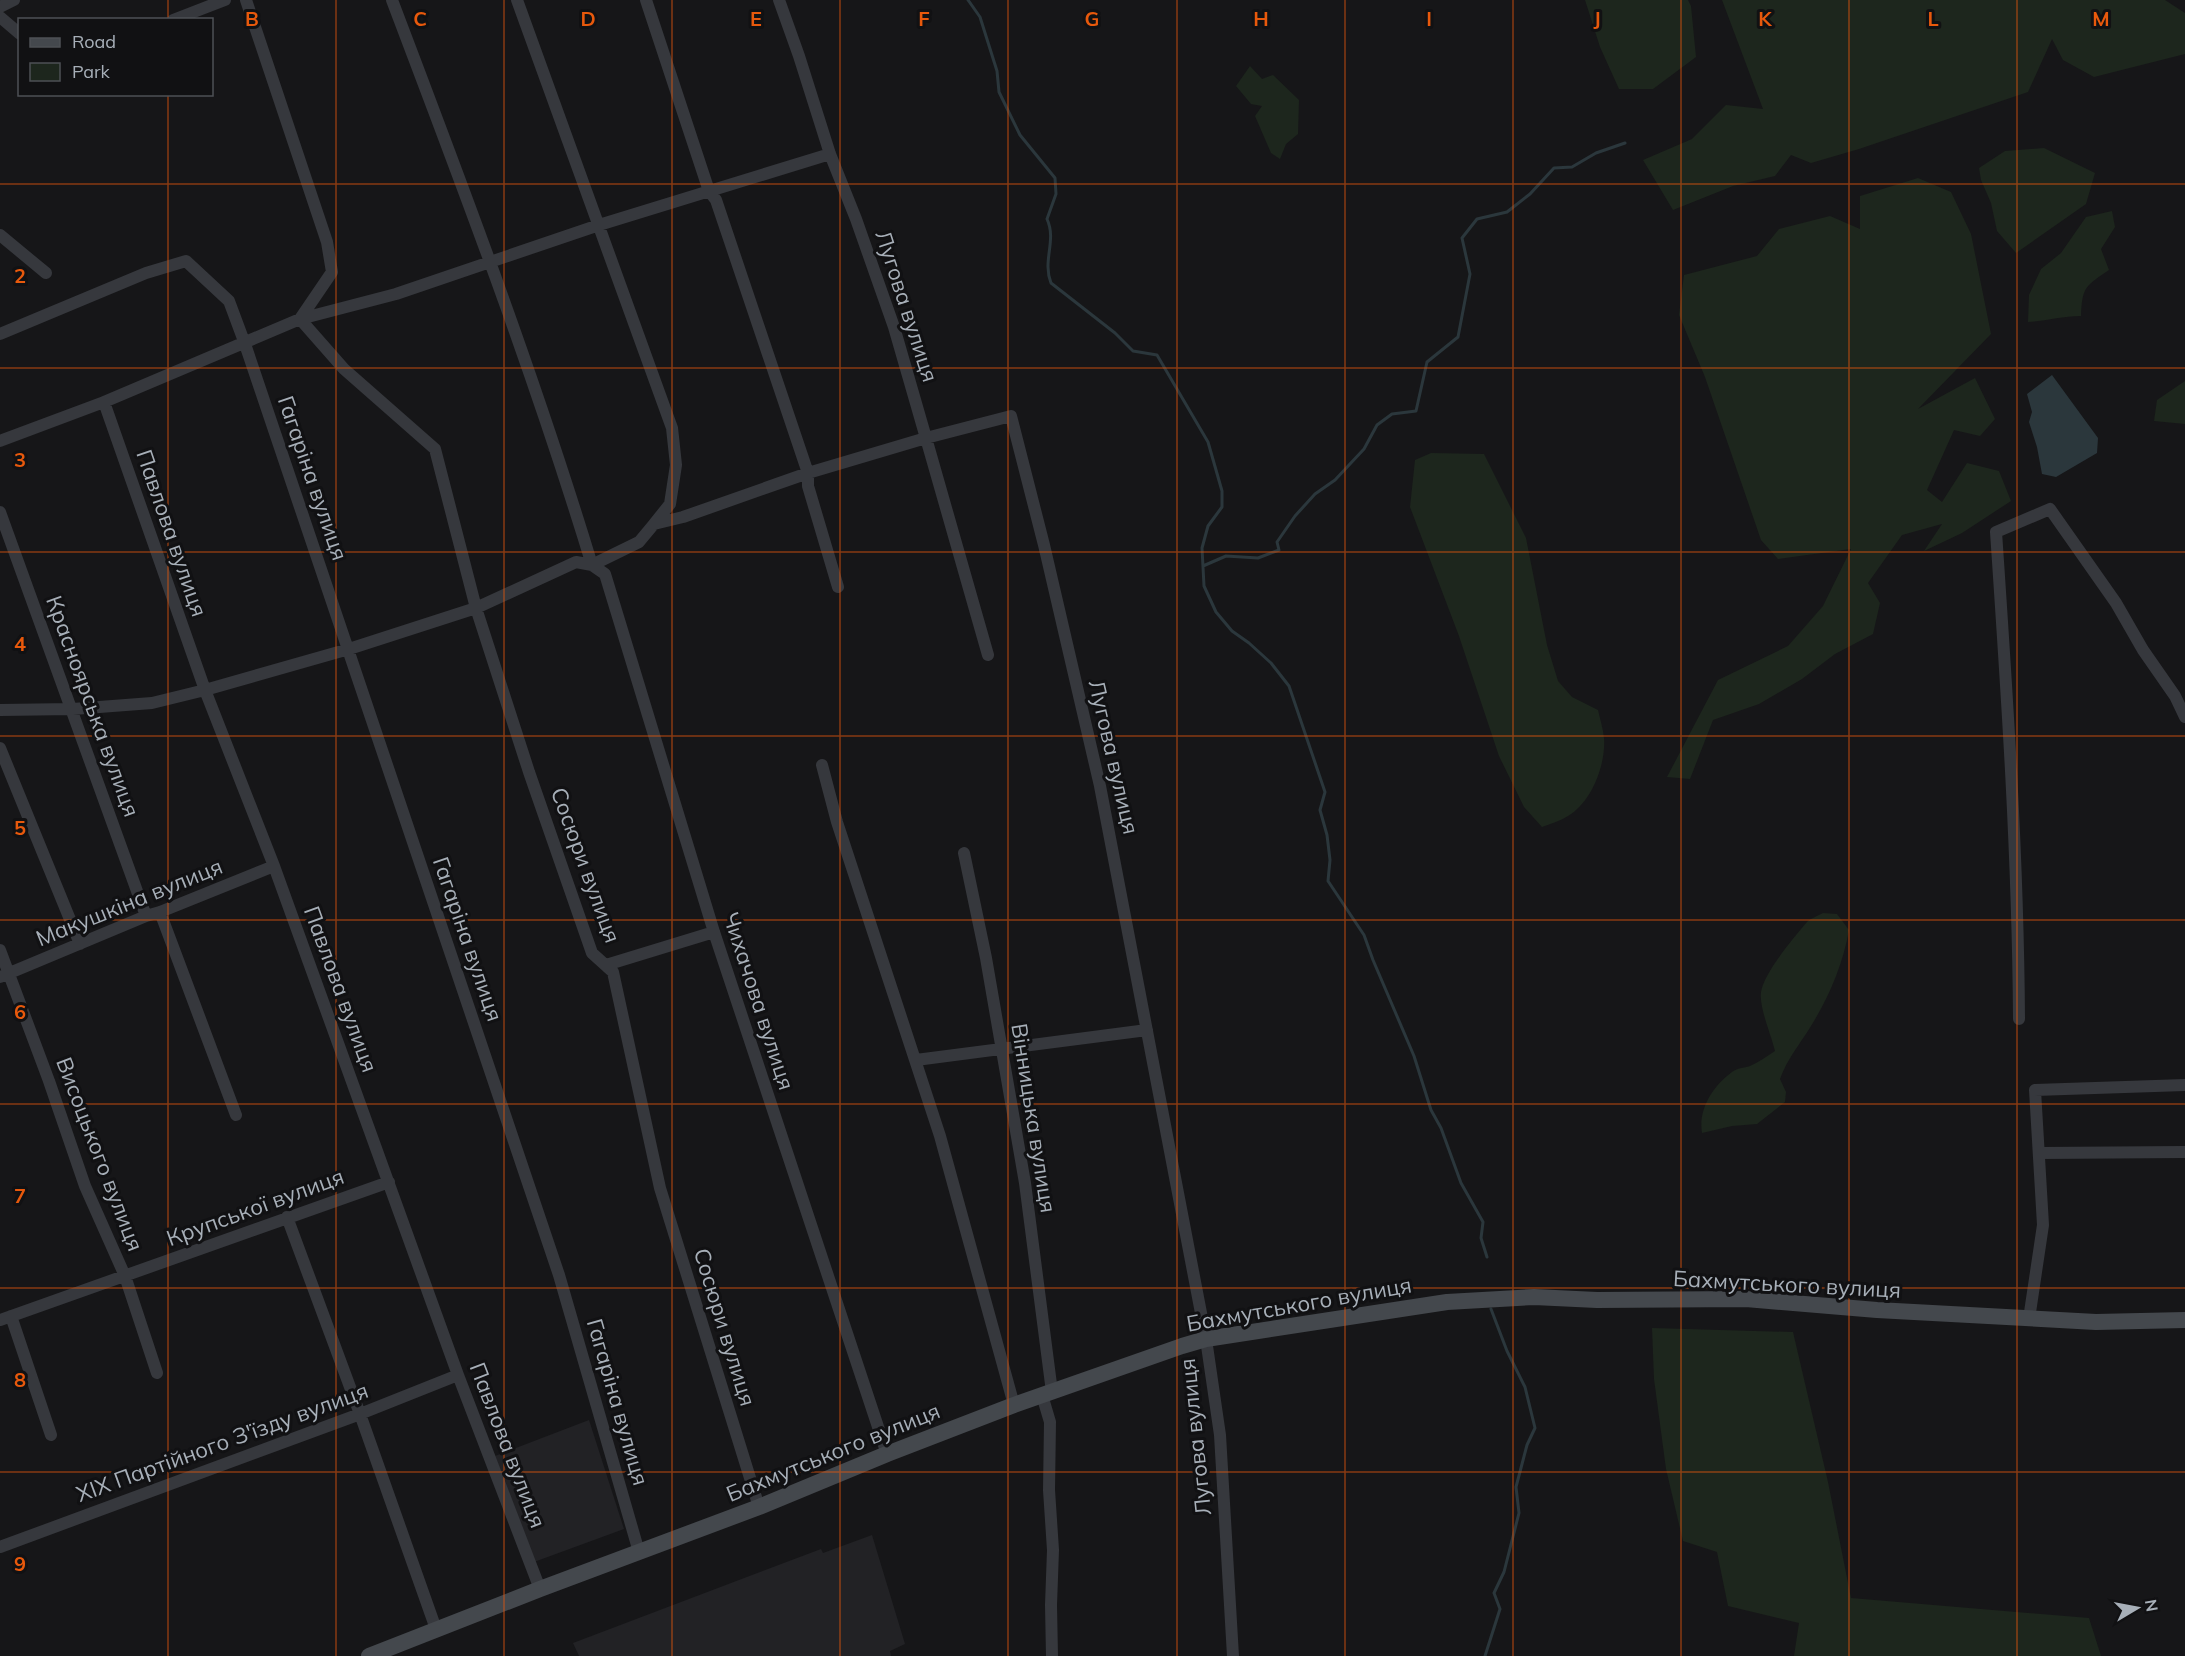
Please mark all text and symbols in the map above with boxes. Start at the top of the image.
text: B [245,6,259,31]
text: C [413,6,427,31]
text: D [580,6,596,31]
text: E [750,6,762,31]
text: F [918,6,930,31]
text: G [1085,6,1099,31]
text: H [1253,6,1269,31]
text: I [1426,6,1432,31]
text: J [1593,6,1601,31]
text: K [1758,6,1772,31]
text: L [1927,6,1939,31]
text: M [2092,6,2110,31]
legend [18,18,213,96]
text: Road [72,30,116,53]
text: Park [72,60,111,83]
street label: Лугова вулиця [869,227,945,385]
text: 2 [14,263,26,288]
street label: Гагаріна вулиця [272,392,354,564]
street label: Павлова вулиця [130,446,214,620]
text: 3 [14,447,26,472]
street label: Красноярська вулиця [40,592,146,820]
text: 4 [14,631,26,656]
street label: Лугова вулиця [1083,677,1145,837]
street label: Сосюри вулиця [545,783,627,947]
text: 5 [14,815,26,840]
street label: Макушкіна вулиця [32,852,226,952]
street label: Гагаріна вулиця [427,853,509,1025]
street label: Павлова вулиця [298,902,384,1076]
street label: Чихачова вулиця [717,909,801,1093]
text: 6 [14,999,26,1024]
street label: Вінницька вулиця [1005,1021,1063,1215]
street label: Висоцького вулиця [50,1053,150,1255]
street label: Крупської вулиця [162,1162,348,1252]
text: 7 [14,1183,26,1208]
street label: Сосюри вулиця [688,1245,762,1409]
street label: Бахмутського вулиця [1672,1264,1902,1304]
street label: Бахмутського вулиця [1184,1270,1414,1338]
street label: Гагаріна вулиця [581,1315,655,1489]
street label: Лугова вулиця [1173,1357,1217,1517]
street label: Павлова вулиця [464,1358,552,1532]
text: 8 [14,1367,26,1392]
street label: XIX Партійного З'їзду вулиця [72,1376,372,1508]
street label: Бахмутського вулиця [722,1396,944,1508]
text: 9 [14,1551,26,1576]
north arrow [2107,1578,2167,1638]
text: N [2141,1598,2163,1613]

